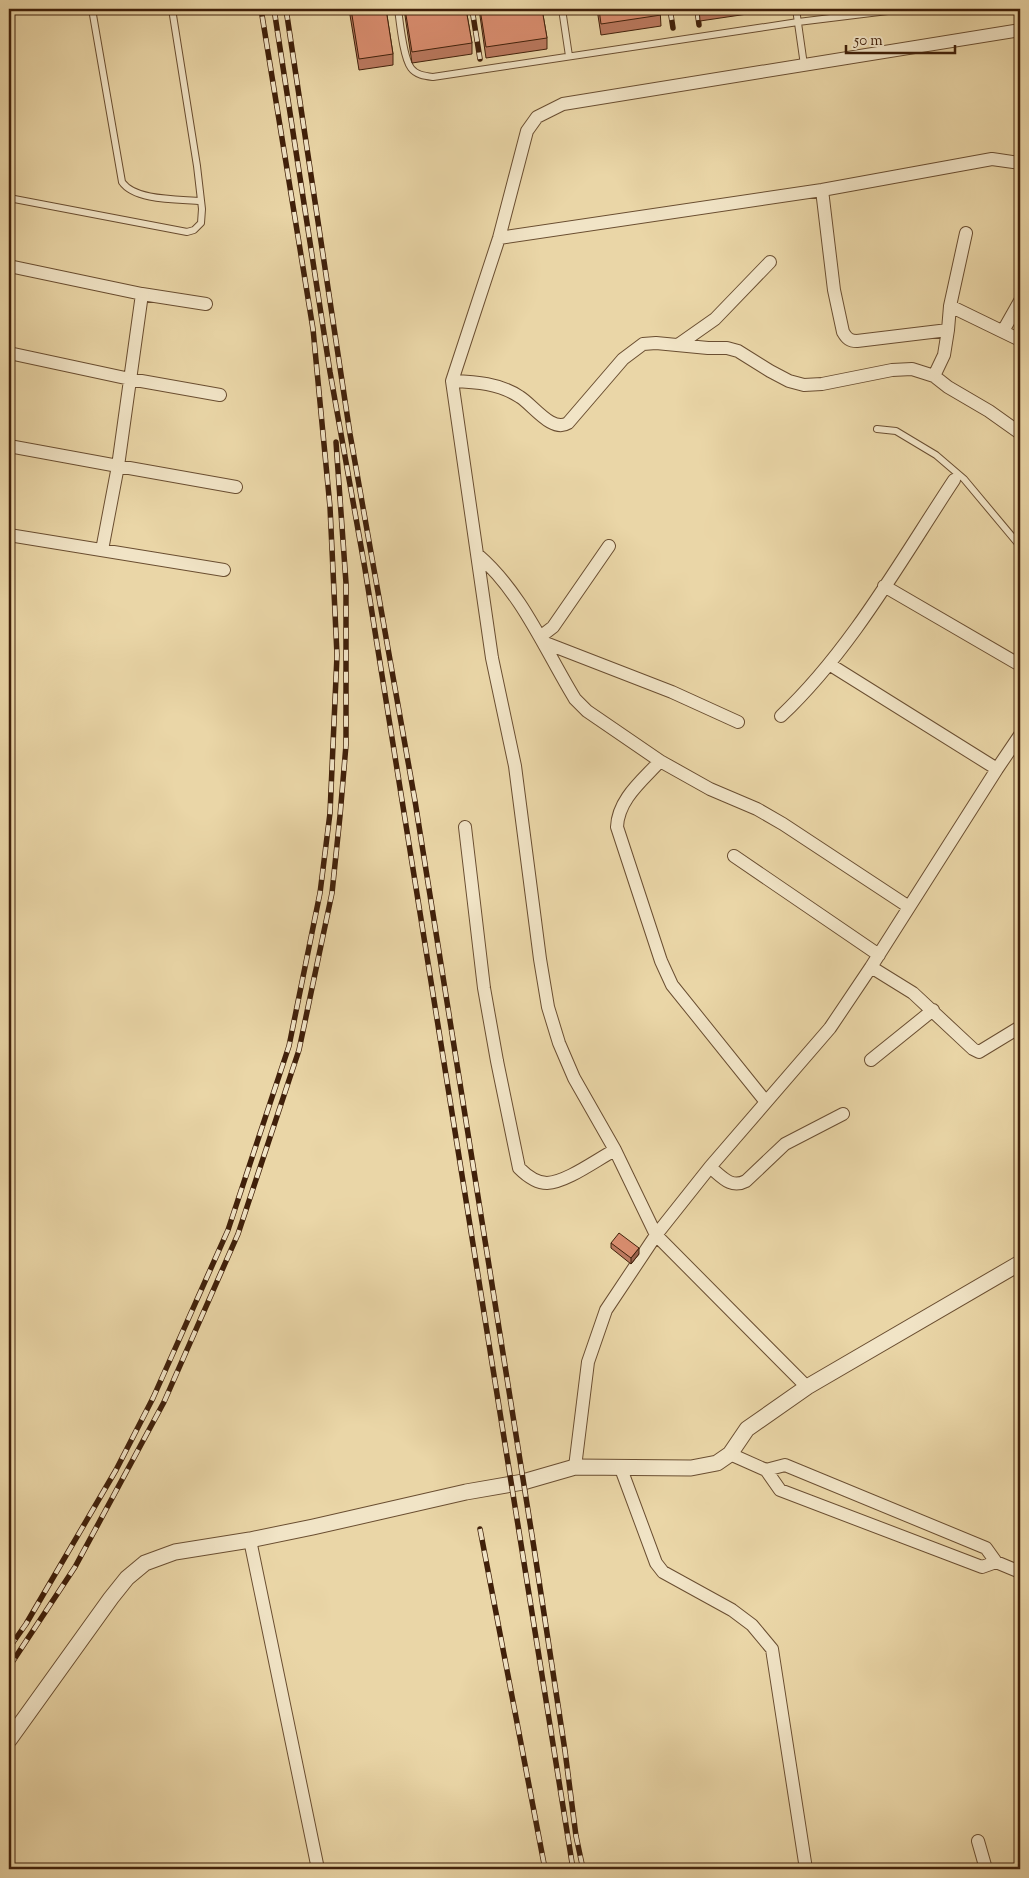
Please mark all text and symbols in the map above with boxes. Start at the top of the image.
scale bar [846,22,955,54]
text: 50 m [853,31,883,52]

